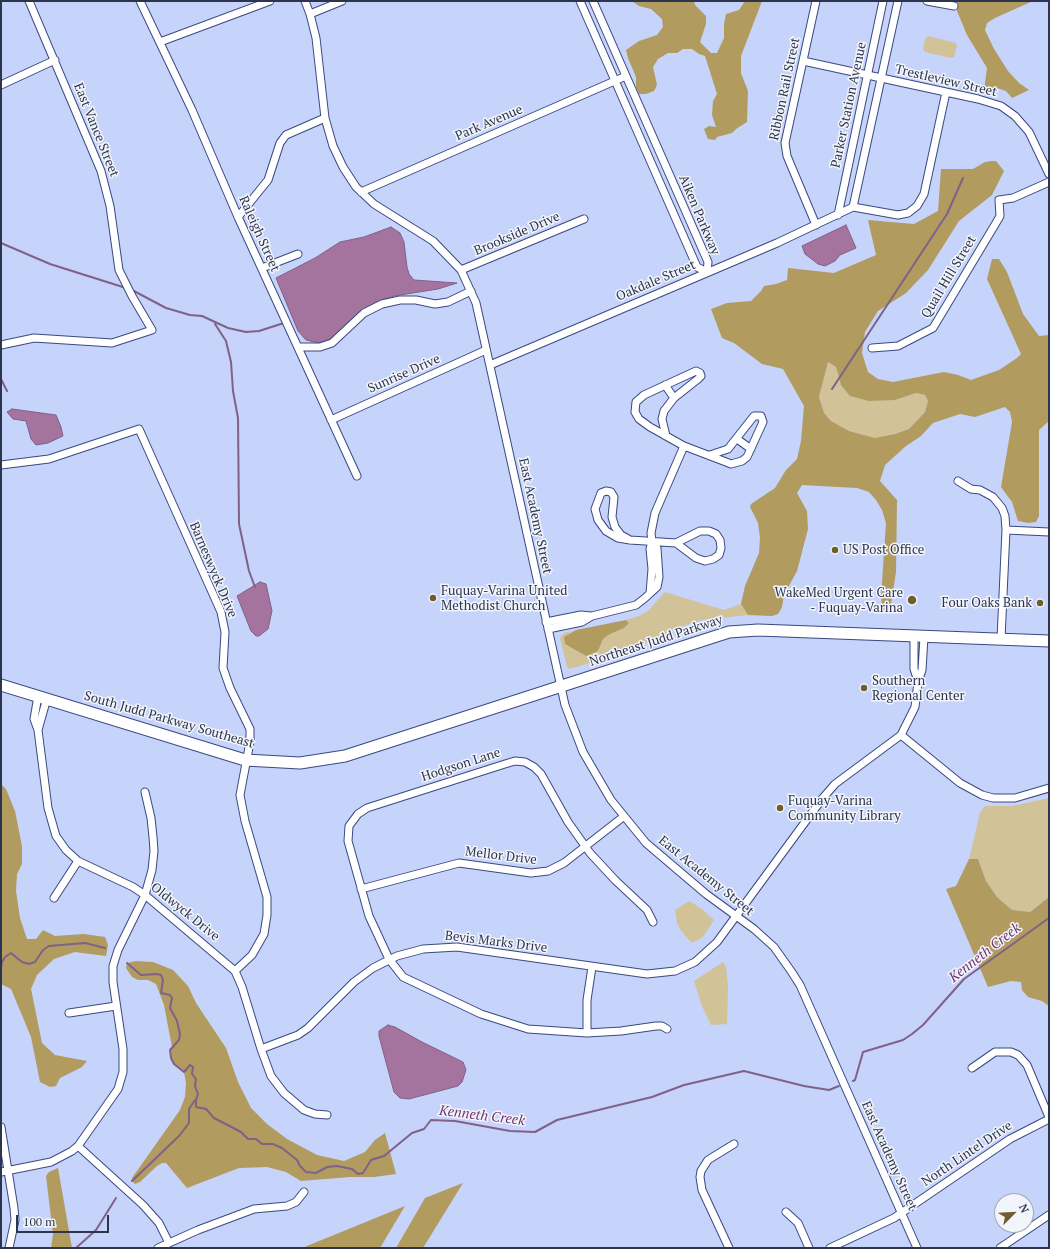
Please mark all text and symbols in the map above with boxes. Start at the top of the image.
street label: Ribbon Rail Street [766,36,804,142]
street label: Parker Station Avenue [828,41,870,169]
street label: Trestleview Street [893,62,999,100]
street label: East Vance Street [70,81,122,179]
street label: Park Avenue [453,102,525,144]
street label: Aiken Parkway [675,173,723,257]
street label: Raleigh Street [235,194,283,274]
street label: Brookside Drive [472,209,562,259]
street label: Quail Hill Street [918,233,980,321]
street label: Oakdale Street [614,257,698,305]
street label: Sunrise Drive [365,351,443,397]
street label: East Academy Street [515,457,555,575]
street label: Barneswyck Drive [186,520,240,620]
place label: US Post Office [843,542,924,558]
marker: US Post Office [830,545,840,555]
place label: Fuquay-Varina United Methodist Church [441,583,568,614]
place label: WakeMed Urgent Care - Fuquay-Varina [775,585,903,616]
marker: Fuquay-Varina United Methodist Church [428,593,438,603]
marker: WakeMed Urgent Care - Fuquay-Varina [906,594,918,606]
place label: Four Oaks Bank [941,595,1032,611]
marker: Four Oaks Bank [1035,598,1045,608]
street label: Northeast Judd Parkway [588,612,724,670]
place label: Southern Regional Center [872,673,965,704]
marker: Southern Regional Center [859,683,869,693]
street label: South Judd Parkway Southeast [82,688,256,752]
street label: Hodgson Lane [419,745,503,785]
place label: Fuquay-Varina Community Library [788,793,901,824]
marker: Fuquay-Varina Community Library [775,803,785,813]
street label: East Academy Street [655,833,757,919]
street label: Mellor Drive [464,844,538,868]
street label: Oldwyck Drive [148,880,222,944]
water label: Kenneth Creek [946,920,1024,986]
street label: Bevis Marks Drive [444,928,548,956]
street label: East Academy Street [858,1099,920,1213]
water label: Kenneth Creek [438,1102,526,1130]
street label: North Lintel Drive [919,1118,1015,1190]
north arrow [994,1193,1034,1233]
text: N [1016,1202,1032,1215]
scale bar [18,1207,111,1233]
text: 100 m [23,1214,55,1229]

